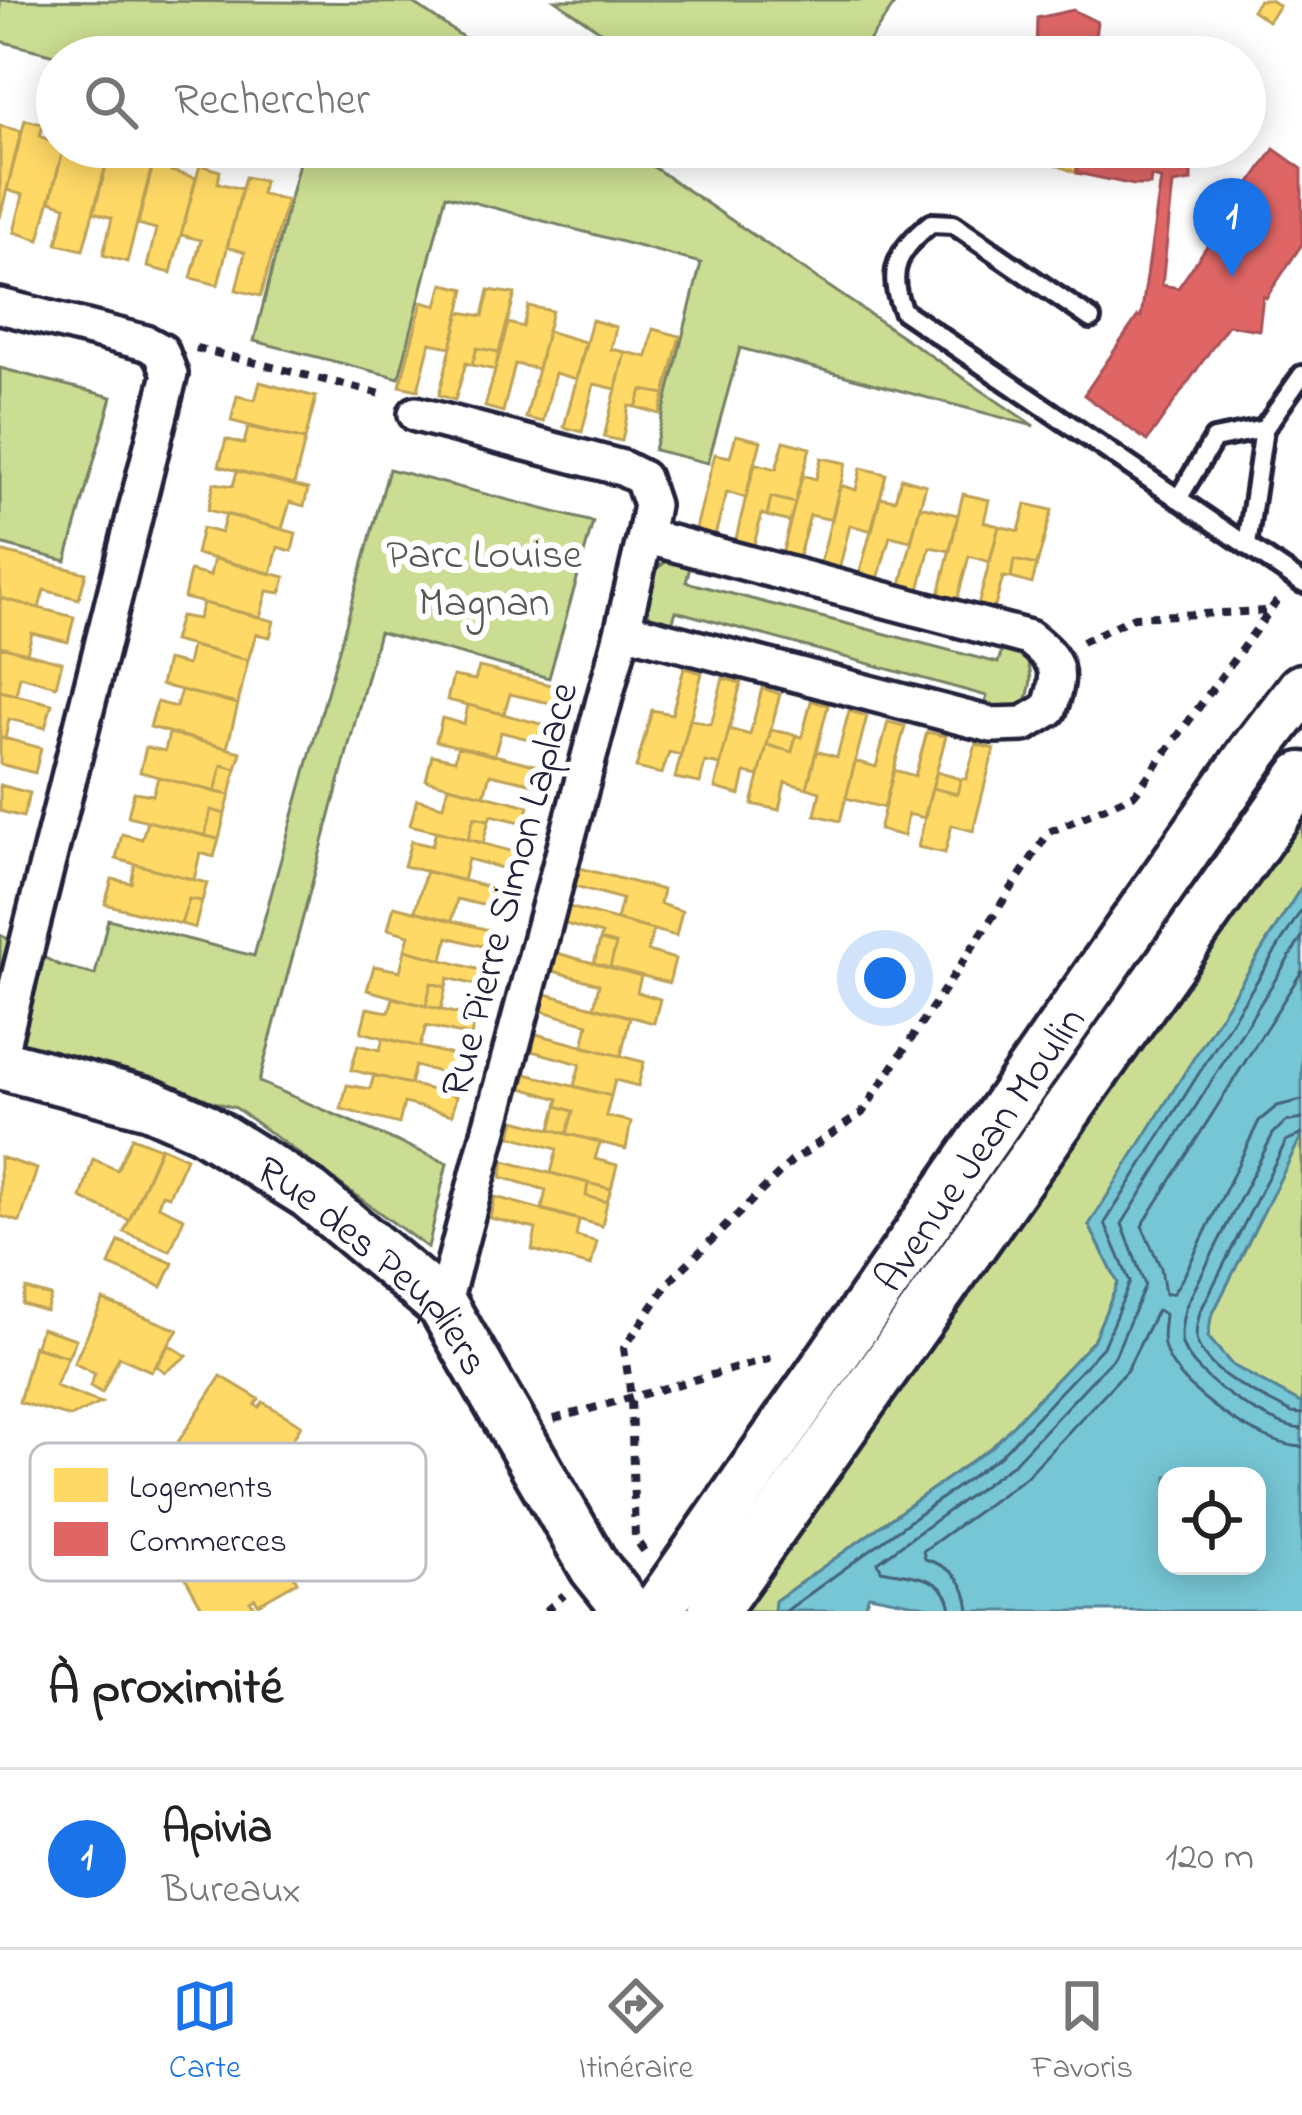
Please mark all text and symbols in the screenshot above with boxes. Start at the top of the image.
search box [36,36,1266,168]
icon: search [78,69,144,135]
text: Rechercher [174,69,370,135]
pin: 1 [1193,178,1271,277]
park label: Parc Louise Magnan [386,526,582,635]
street label: Rue Pierre Simon Laplace [427,676,596,1104]
your location [855,948,915,1008]
street label: Avenue Jean Moulin [861,995,1103,1306]
street label: Rue des Peupliers [243,1142,503,1388]
legend [30,1443,426,1581]
text: Logements [129,1465,273,1513]
map controls [1158,1467,1266,1575]
button: locate [1158,1467,1266,1575]
text: Commerces [129,1519,287,1567]
text: À proximité [48,1652,283,1727]
text: Apivia [162,1797,272,1863]
text: 1 [81,1830,93,1887]
text: 120 m [1165,1830,1254,1887]
text: Bureaux [162,1863,301,1920]
tab: Carte [169,1973,241,2093]
tab: Itinéraire [579,1973,693,2093]
tab: Favoris [1031,1973,1133,2093]

